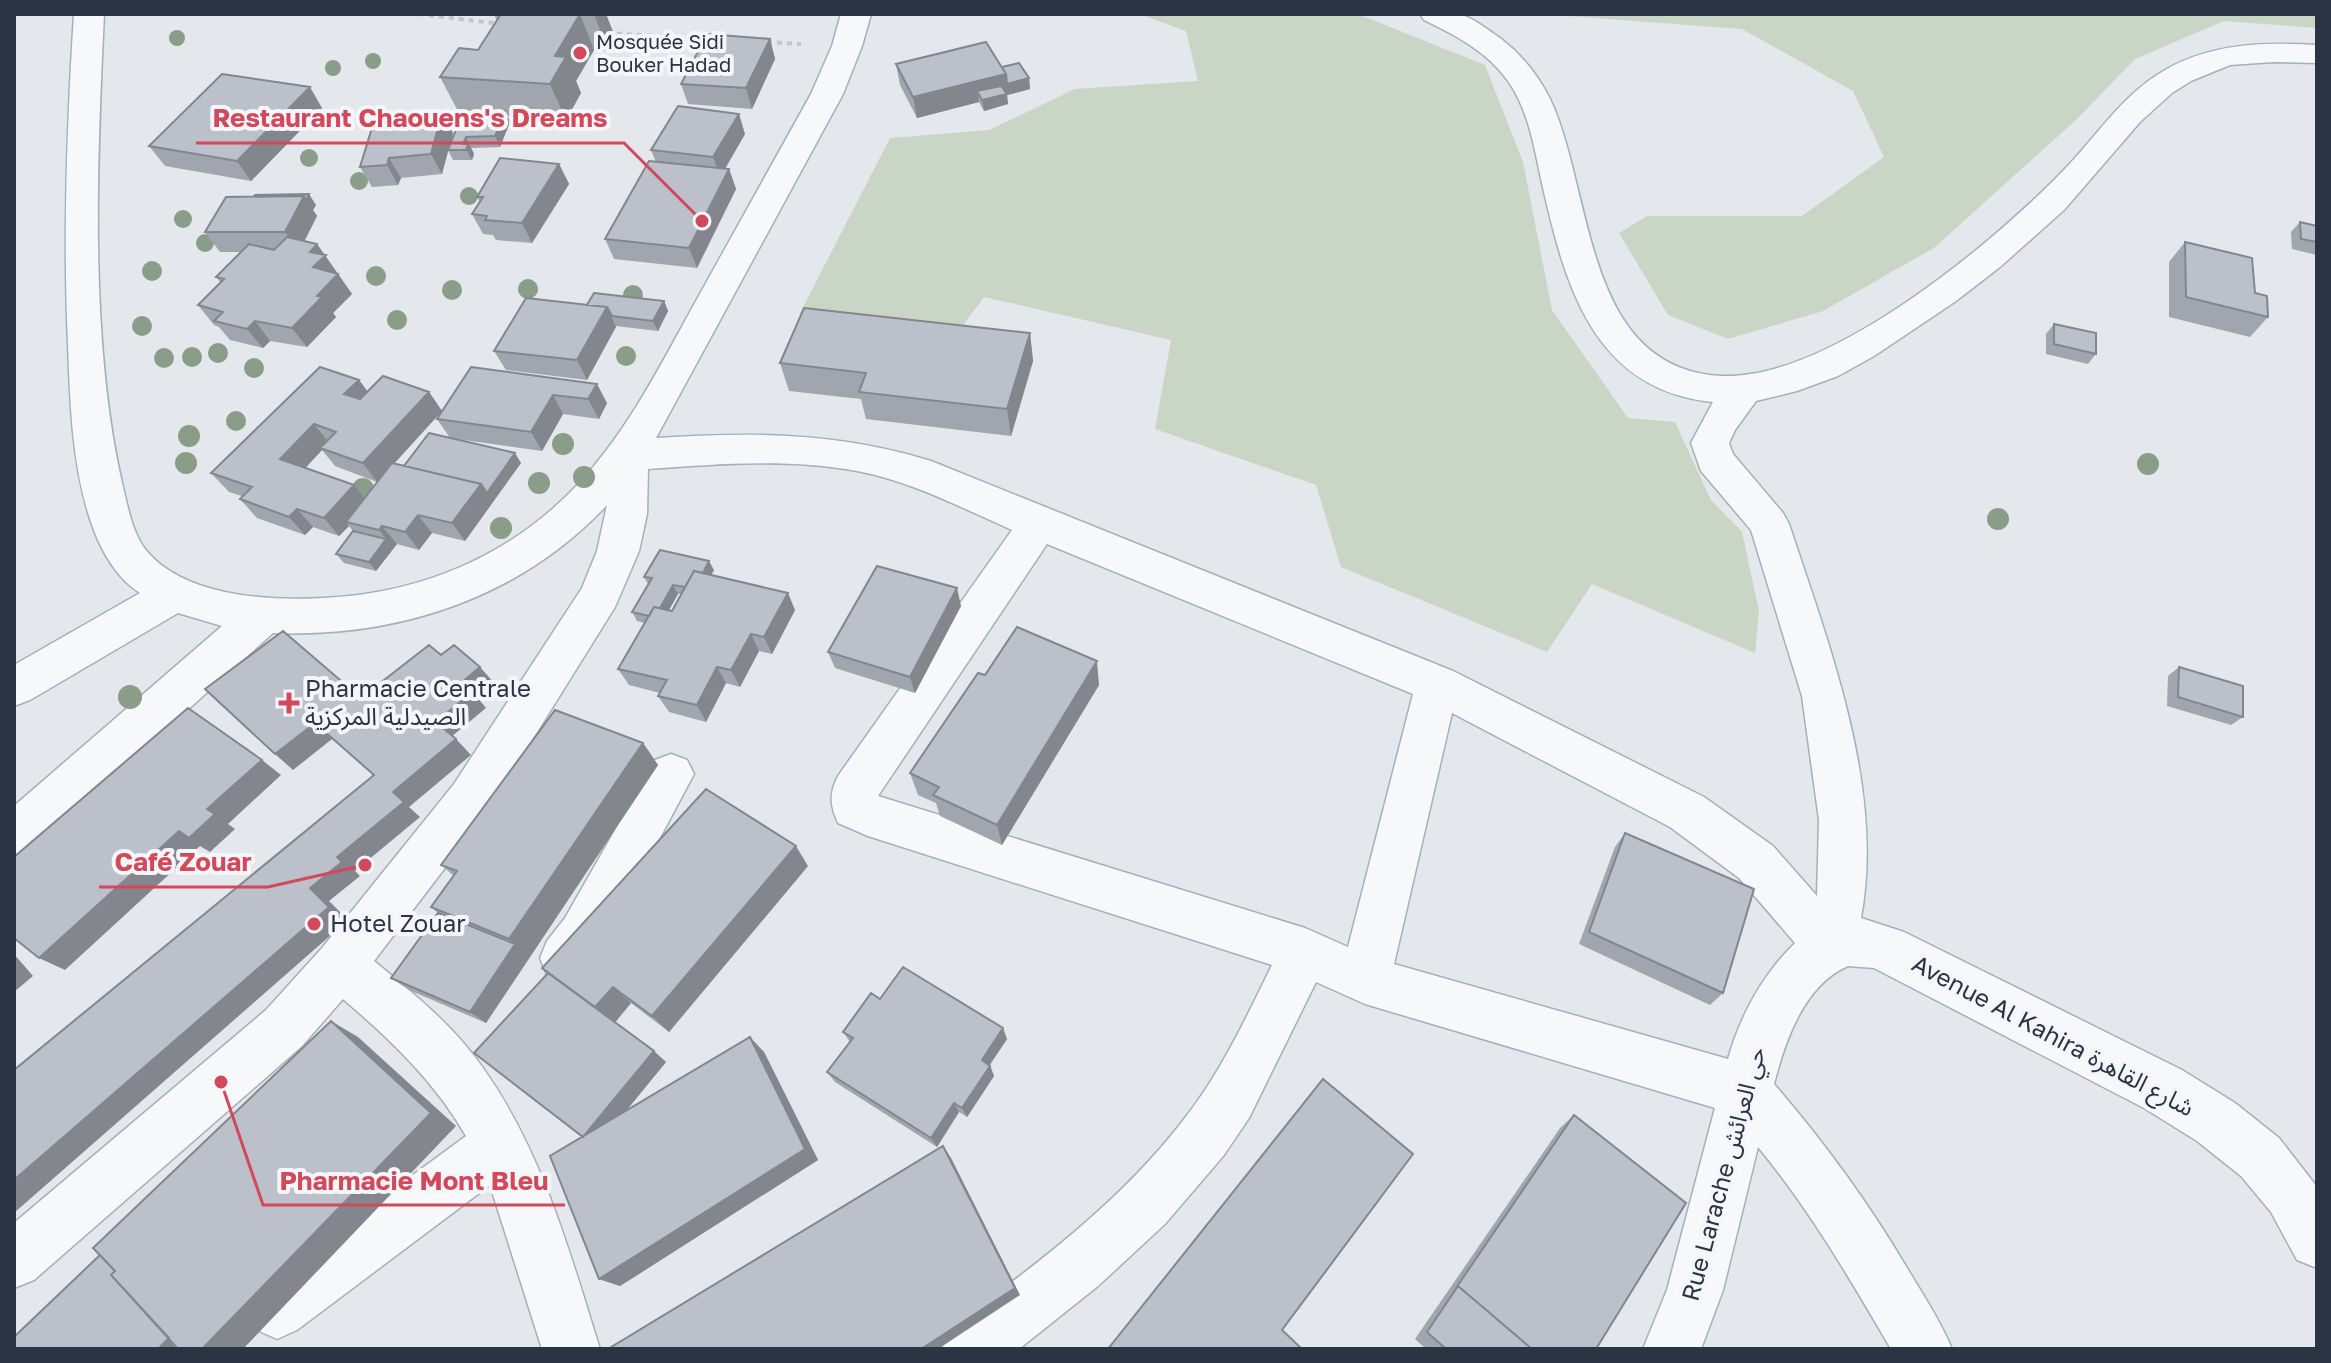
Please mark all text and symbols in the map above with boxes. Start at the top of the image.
place label: Mosquée Sidi Bouker Hadad [596,29,731,76]
marker: Mosquée Sidi Bouker Hadad [571,44,589,62]
callout: Restaurant Chaouens's Dreams [196,93,624,143]
text: Restaurant Chaouens's Dreams [212,102,608,133]
place label: Pharmacie Centrale الصيدلية المركزية [305,673,531,731]
marker: Pharmacie Centrale الصيدلية المركزية [280,694,298,712]
callout: Café Zouar [99,837,268,887]
text: Café Zouar [114,846,252,877]
place label: Hotel Zouar [330,908,466,937]
marker: Hotel Zouar [305,915,323,933]
street label: Avenue Al Kahira شارع القاهرة [1906,948,2200,1125]
street label: Rue Larache حي العرائش [1675,1043,1776,1305]
callout: Pharmacie Mont Bleu [263,1155,565,1205]
text: Pharmacie Mont Bleu [279,1165,549,1196]

